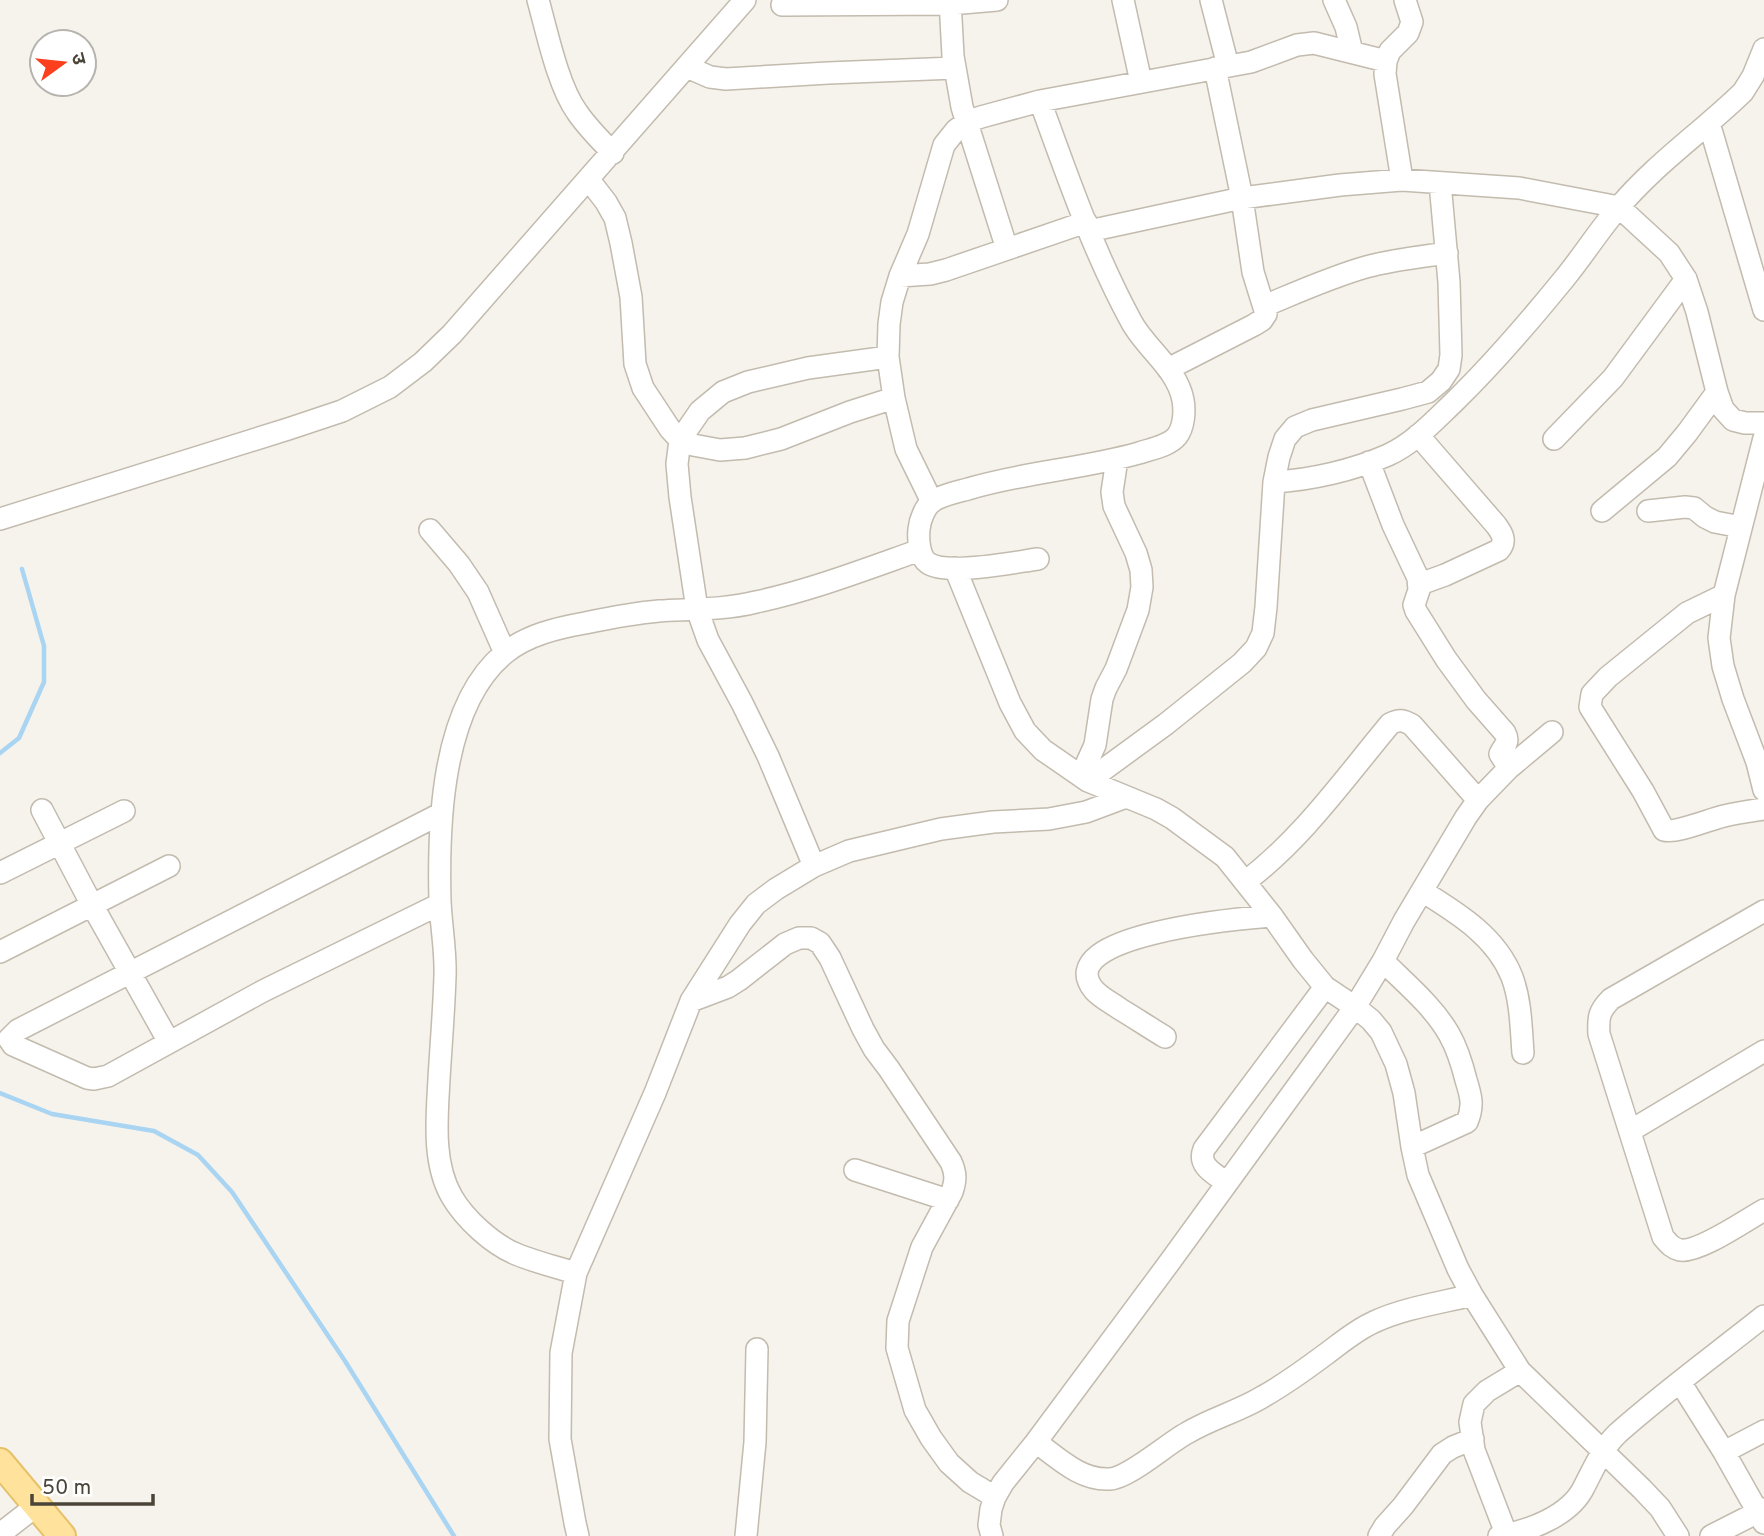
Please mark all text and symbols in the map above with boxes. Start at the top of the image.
north arrow [28,28,98,98]
text: उ [64,51,91,68]
scale bar [32,1462,152,1506]
text: 50 m [42,1475,91,1502]

